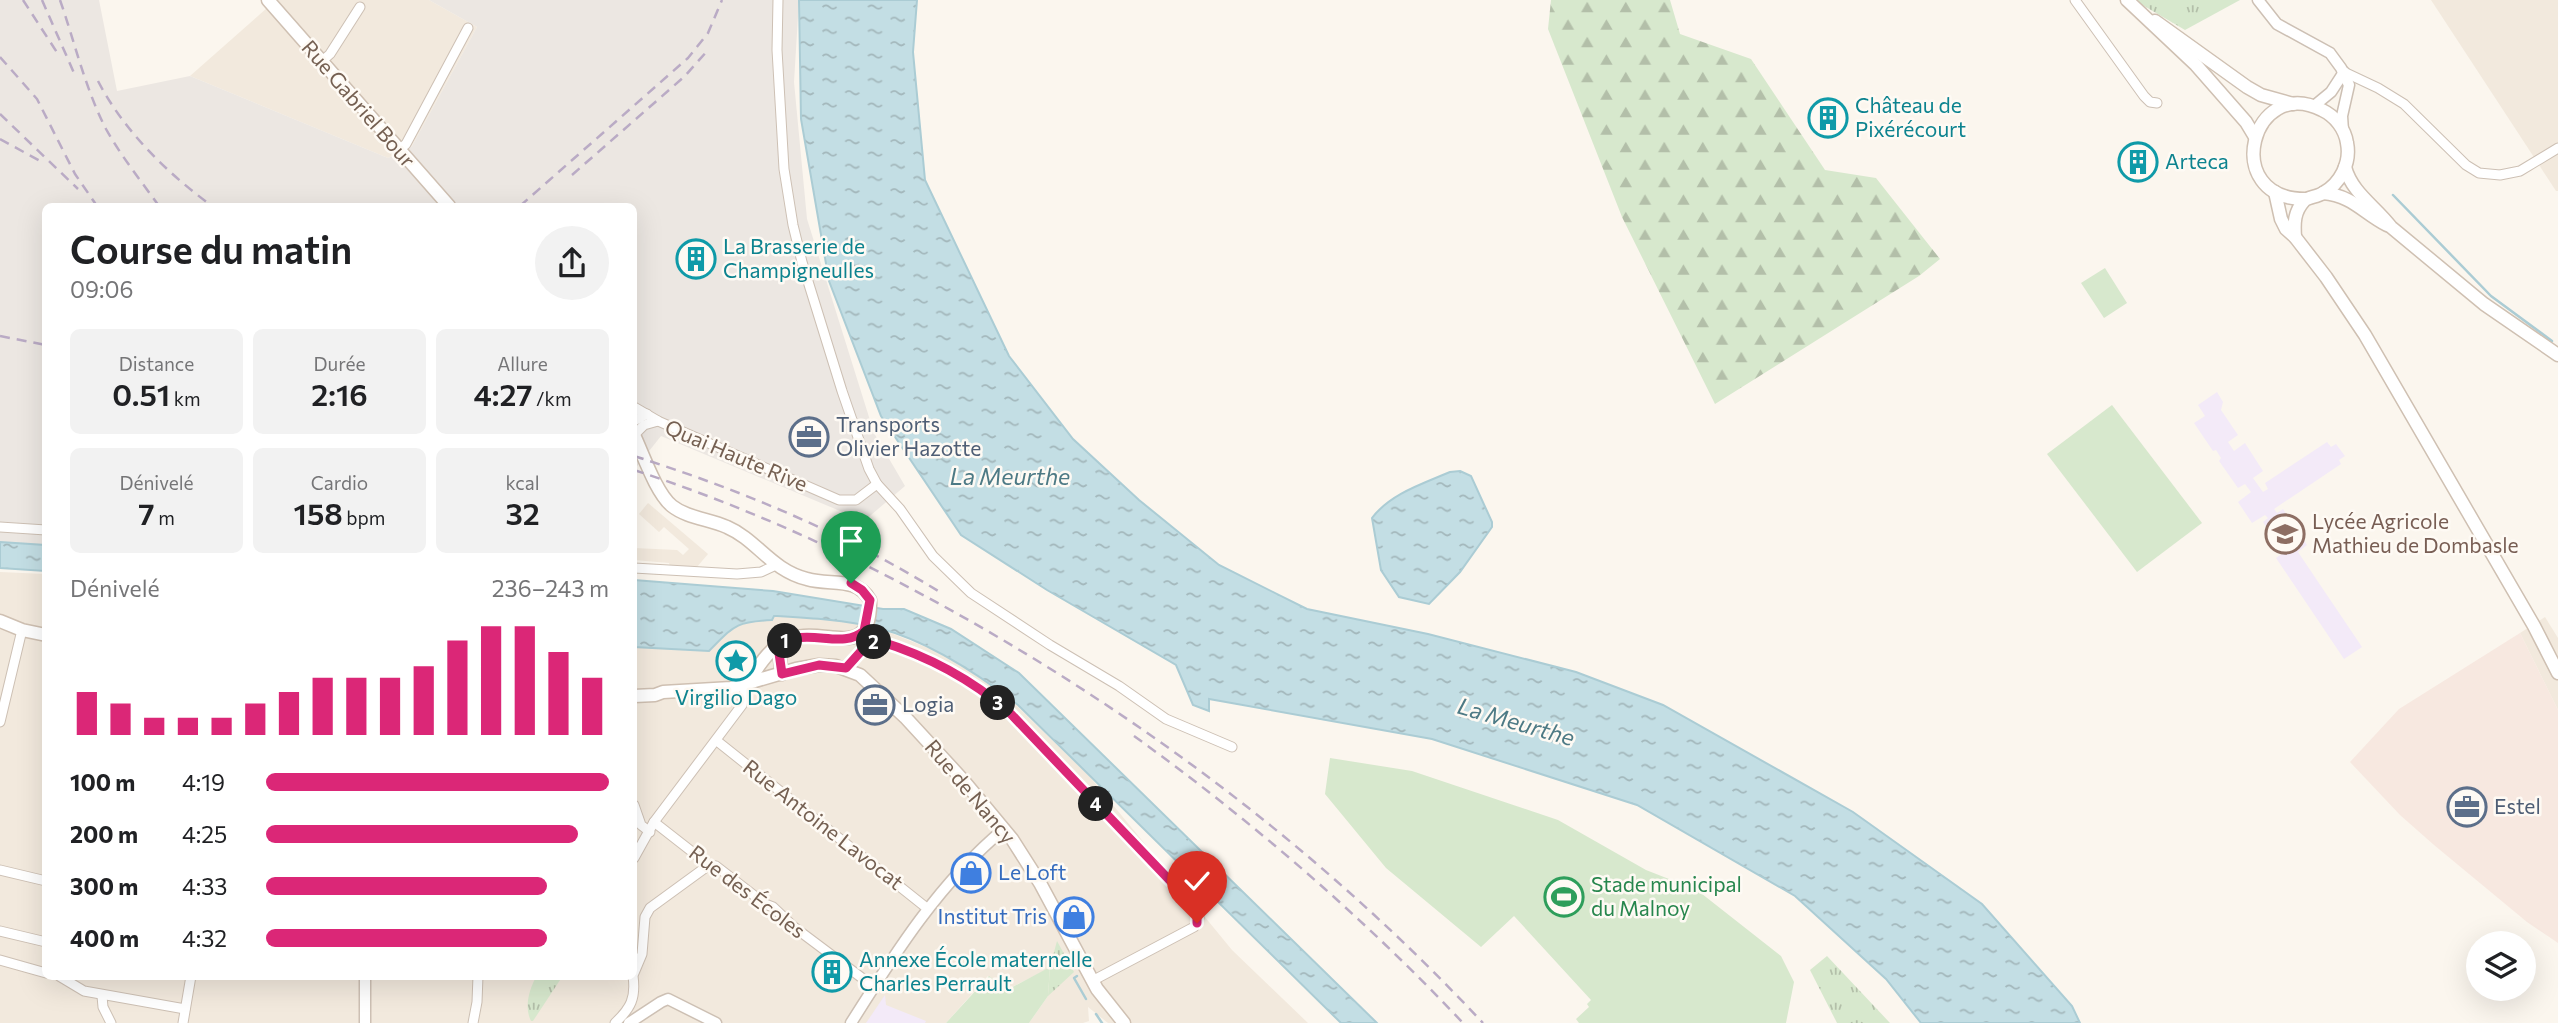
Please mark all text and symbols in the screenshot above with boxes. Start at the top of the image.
street label: Rue Gabriel Bour [297,34,421,172]
place label: Château de Pixérécourt [1855,92,1966,141]
building icon: Château de Pixérécourt [1807,97,1849,139]
building icon: Arteca [2117,141,2159,183]
place label: Arteca [2165,148,2229,173]
text: Course du matin [70,225,352,272]
button: share [535,226,609,300]
place label: La Brasserie de Champigneulles [723,233,874,282]
building icon: La Brasserie de Champigneulles [675,238,717,280]
text: 09:06 [70,275,133,303]
text: Distance [119,352,194,375]
text: Durée [314,352,365,375]
text: Allure [497,352,548,375]
text: 0.51 [112,375,170,412]
text: 2:16 [311,375,368,412]
text: 4:27 [474,375,532,412]
text: km [170,387,201,410]
text: /km [532,387,571,410]
place label: Transports Olivier Hazotte [836,411,981,460]
street label: Quai Haute Rive [662,413,812,496]
office icon: Transports Olivier Hazotte [788,416,830,458]
water label: La Meurthe [950,462,1070,490]
text: Dénivelé [119,471,194,494]
text: Cardio [311,471,368,494]
text: kcal [505,471,540,494]
text: 7 [138,494,155,531]
text: 158 [294,494,343,531]
text: 32 [505,494,540,531]
text: m [155,506,175,529]
text: bpm [343,506,385,529]
place label: Lycée Agricole Mathieu de Dombasle [2312,508,2519,557]
pin [821,511,881,583]
school or university icon: Lycée Agricole Mathieu de Dombasle [2264,513,2306,555]
icon: arrive [832,522,870,560]
text: Dénivelé [70,574,160,602]
text: 236–243 m [492,574,609,602]
pin: 1 [768,624,802,658]
pin: 2 [856,624,892,660]
text: 1 [780,629,789,652]
text: 2 [868,630,879,653]
place icon: Virgilio Dago [715,640,757,682]
place label: Virgilio Dago [675,684,797,709]
office icon: Logia [854,684,896,726]
pin: 3 [981,686,1016,720]
place label: Logia [902,691,954,716]
text: 3 [992,691,1003,714]
water label: La Meurthe [1455,691,1578,751]
street label: Rue de Nancy [920,734,1022,848]
street label: Rue Antoine Lavocat [739,753,909,894]
text: 100 m [70,768,135,796]
text: 4:19 [182,768,225,796]
pin: 4 [1078,786,1114,822]
office icon: Estel [2446,786,2488,828]
text: 4 [1090,792,1101,815]
place label: Estel [2494,793,2541,818]
text: 200 m [70,820,138,848]
text: 4:25 [182,820,227,848]
street label: Rue des Écoles [685,839,811,943]
pin [1167,851,1227,923]
shop icon: Le Loft [950,852,992,894]
place label: Le Loft [998,859,1066,884]
icon: check [1178,862,1216,900]
place label: Stade municipal du Malnoy [1591,871,1742,920]
text: 300 m [70,872,138,900]
text: 4:33 [182,872,227,900]
sports icon: Stade municipal du Malnoy [1543,876,1585,918]
shop icon: Institut Tris [1053,896,1095,938]
place label: Institut Tris [938,903,1047,928]
text: 400 m [70,924,139,952]
text: 4:32 [182,924,227,952]
map controls [2466,931,2536,1001]
button: layers [2466,931,2536,1001]
place label: Annexe École maternelle Charles Perrault [859,946,1092,995]
building icon: Annexe École maternelle Charles Perrault [811,951,853,993]

